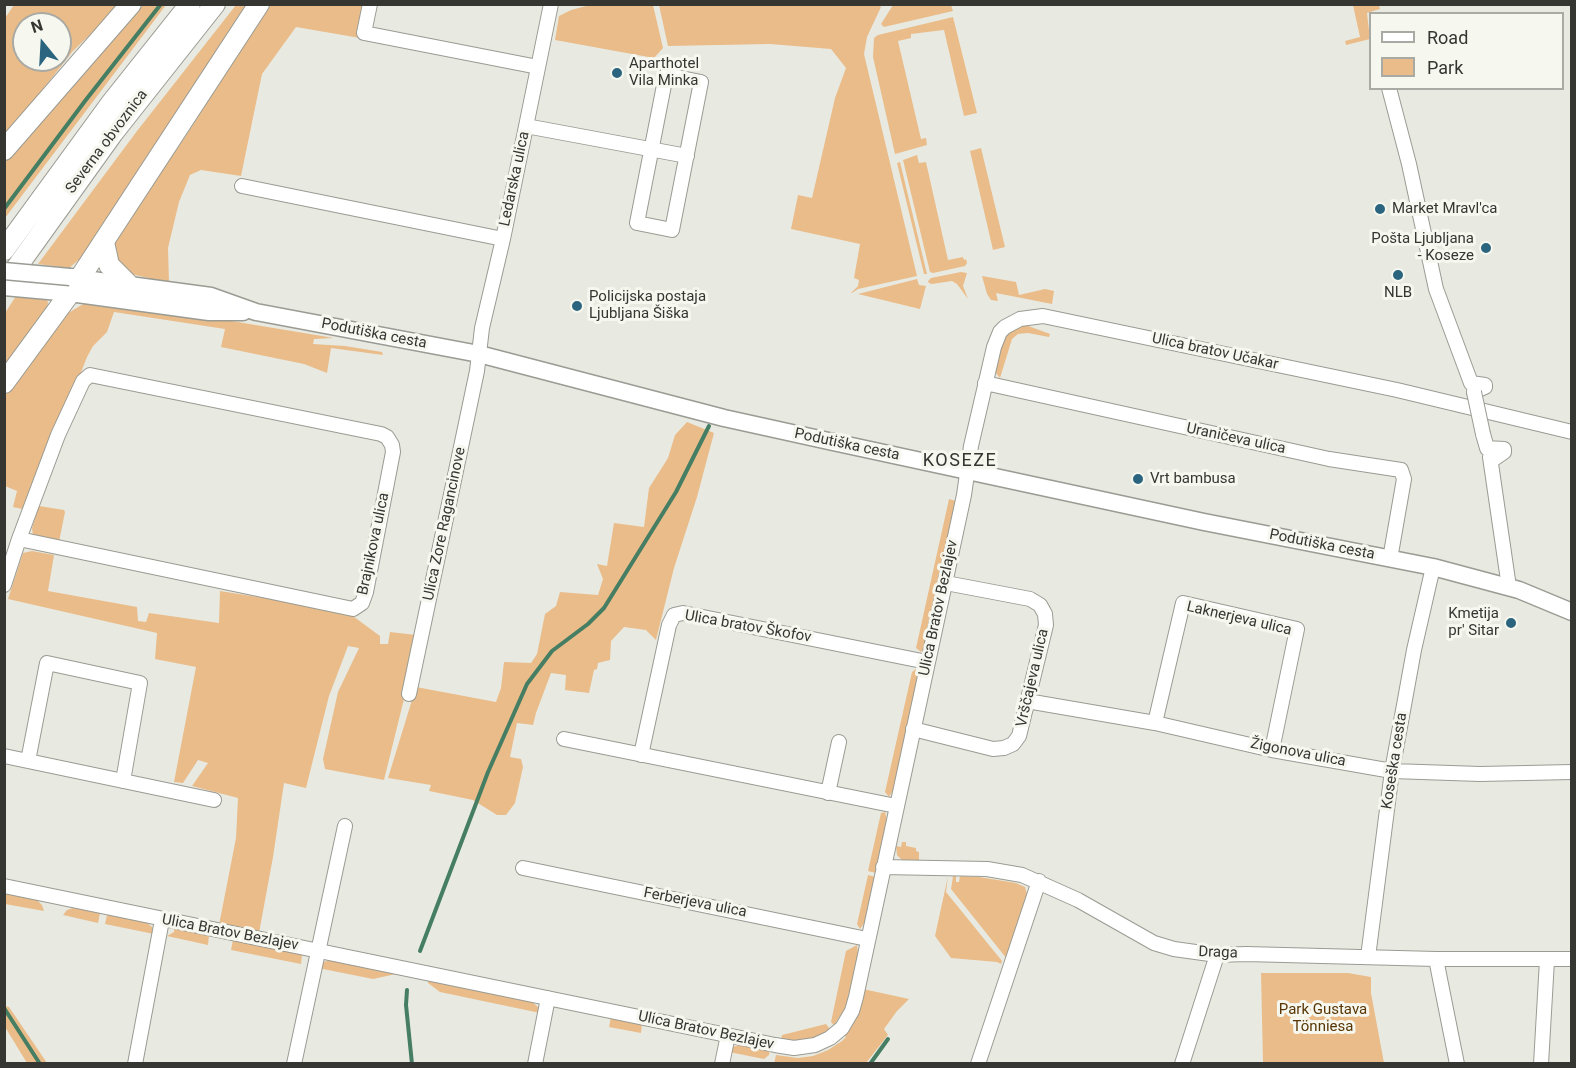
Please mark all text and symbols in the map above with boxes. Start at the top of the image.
north arrow [12,12,72,72]
legend [1369,12,1564,90]
text: N [29,16,45,37]
text: Road [1427,27,1468,48]
place label: Aparthotel Vila Minka [629,55,699,90]
text: Park [1427,57,1463,78]
marker: Aparthotel Vila Minka [610,66,624,80]
street label: Severna obvoznica [62,87,152,197]
street label: Ledarska ulica [496,130,534,228]
place label: Market Mravl'ca [1392,200,1497,218]
marker: Market Mravl'ca [1373,202,1387,216]
place label: Pošta Ljubljana - Koseze [1371,230,1474,265]
marker: Pošta Ljubljana - Koseze [1479,241,1493,255]
marker: NLB [1391,268,1405,282]
place label: NLB [1384,284,1412,302]
place label: Policijska postaja Ljubljana Šiška [589,288,706,323]
marker: Policijska postaja Ljubljana Šiška [570,299,584,313]
street label: Podutiška cesta [320,315,428,353]
street label: Ulica bratov Učakar [1150,330,1280,374]
street label: Uraničeva ulica [1185,420,1287,458]
street label: Podutiška cesta [793,425,901,465]
street label: Ulica Zore Ragancinove [420,446,470,602]
district label: KOSEZE [923,450,997,472]
place label: Vrt bambusa [1150,470,1236,488]
marker: Vrt bambusa [1131,472,1145,486]
street label: Brajnikova ulica [354,491,394,597]
street label: Podutiška cesta [1268,526,1376,564]
street label: Ulica Bratov Bezlajev [916,538,962,678]
street label: Laknerjeva ulica [1185,598,1293,640]
place label: Kmetija pr' Sitar [1448,605,1499,640]
street label: Ulica bratov Škofov [683,607,813,647]
marker: Kmetija pr' Sitar [1504,616,1518,630]
street label: Vrščajeva ulica [1013,627,1053,729]
street label: Koseška cesta [1379,712,1411,810]
street label: Žigonova ulica [1249,735,1347,771]
street label: Ferberjeva ulica [642,884,748,922]
street label: Ulica Bratov Bezlajev [160,911,300,955]
street label: Draga [1198,943,1238,963]
park label: Park Gustava Tönniesa [1279,1001,1367,1036]
street label: Ulica Bratov Bezlajev [636,1008,776,1054]

